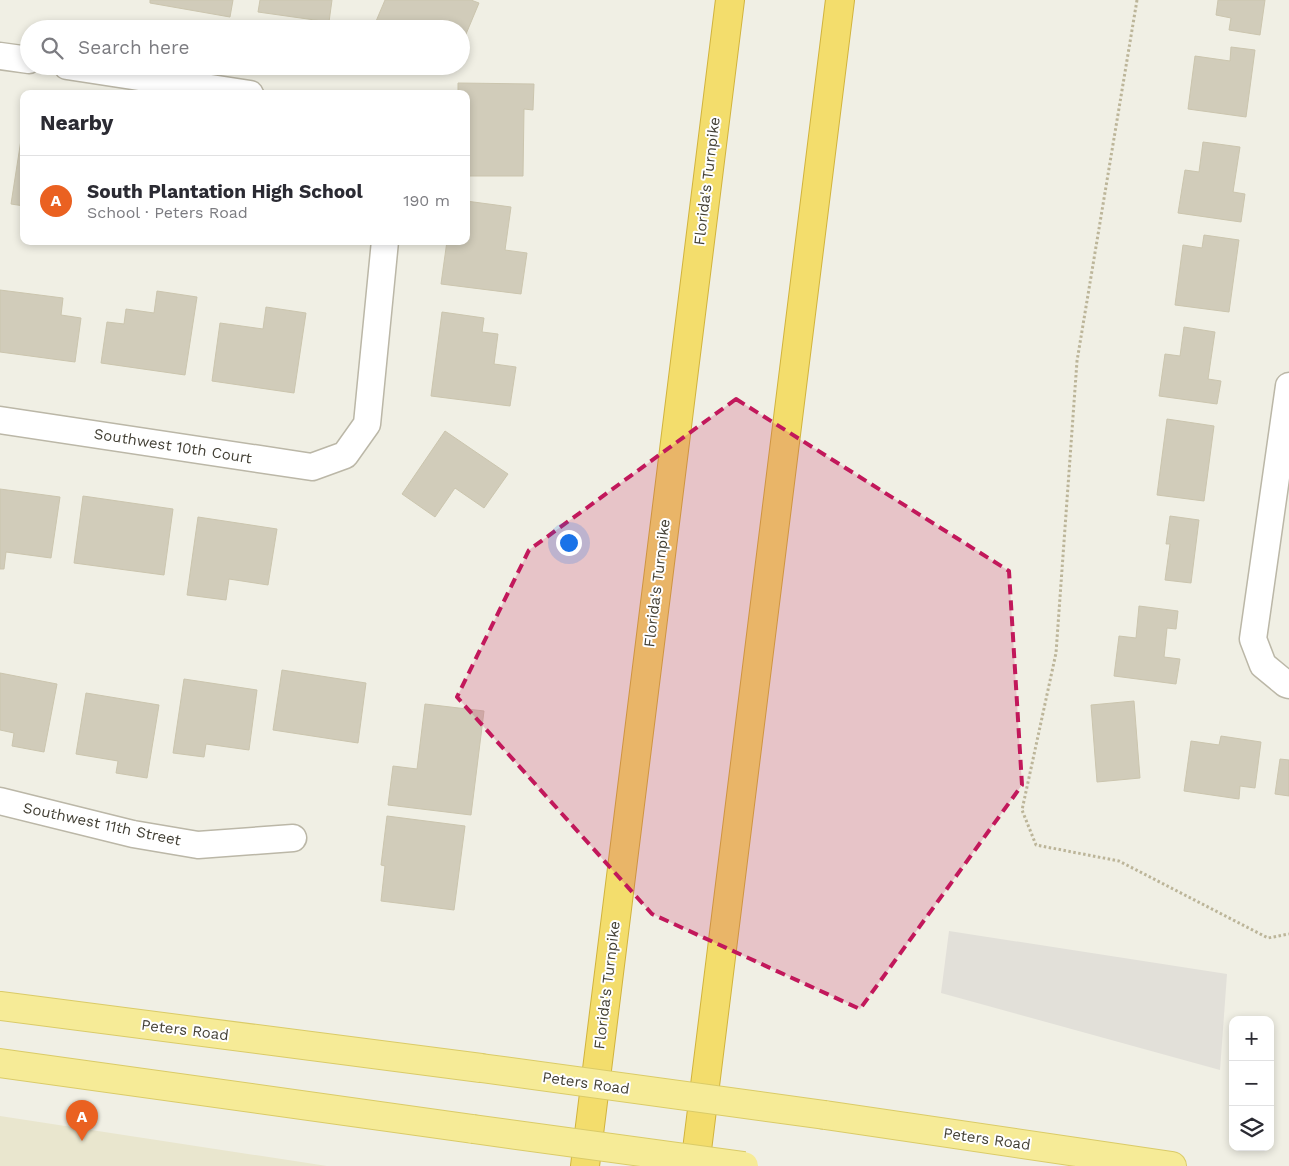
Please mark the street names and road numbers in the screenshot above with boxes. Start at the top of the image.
street label: Florida's Turnpike [690,116,724,246]
street label: Southwest 10th Court [93,425,254,467]
street label: Florida's Turnpike [640,518,674,648]
street label: Southwest 11th Street [21,798,183,850]
street label: Florida's Turnpike [590,920,624,1050]
street label: Peters Road [140,1016,230,1044]
street label: Peters Road [541,1068,631,1098]
street label: Peters Road [942,1124,1032,1154]

